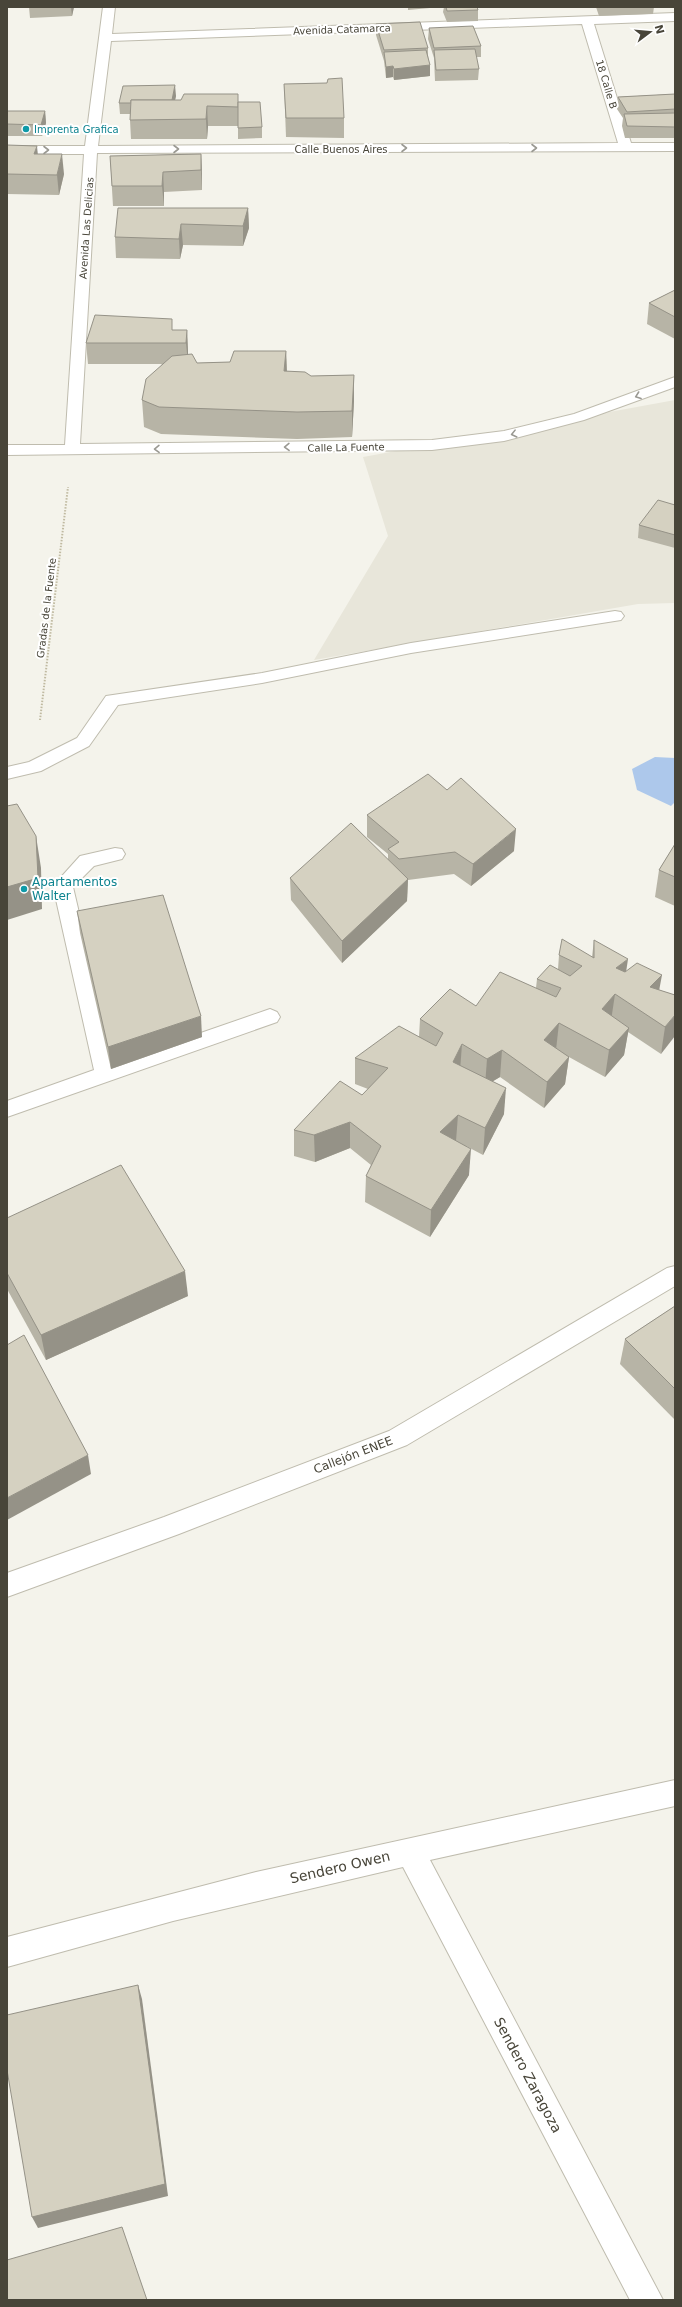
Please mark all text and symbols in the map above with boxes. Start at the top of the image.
north arrow [630,12,670,52]
street label: Avenida Catamarca [293,22,391,37]
text: N [652,23,667,36]
street label: 18 Calle B [594,58,619,110]
marker: Imprenta Grafica [21,124,31,134]
place label: Imprenta Grafica [34,124,119,135]
street label: Calle Buenos Aires [294,144,388,155]
one-way arrow [401,144,407,152]
one-way arrow [531,144,537,152]
one-way arrow [173,145,179,153]
one-way arrow [43,146,49,154]
street label: Avenida Las Delicias [77,177,96,279]
one-way arrow [635,391,642,399]
one-way arrow [511,429,518,437]
street label: Calle La Fuente [307,441,385,454]
one-way arrow [284,443,290,451]
one-way arrow [154,445,160,453]
street label: Gradas de la Fuente [35,557,58,659]
place label: Apartamentos Walter [32,875,117,903]
marker: Apartamentos Walter [19,884,29,894]
street label: Callejón ENEE [311,1433,395,1477]
street label: Sendero Owen [288,1848,392,1886]
street label: Sendero Zaragoza [491,2015,565,2135]

